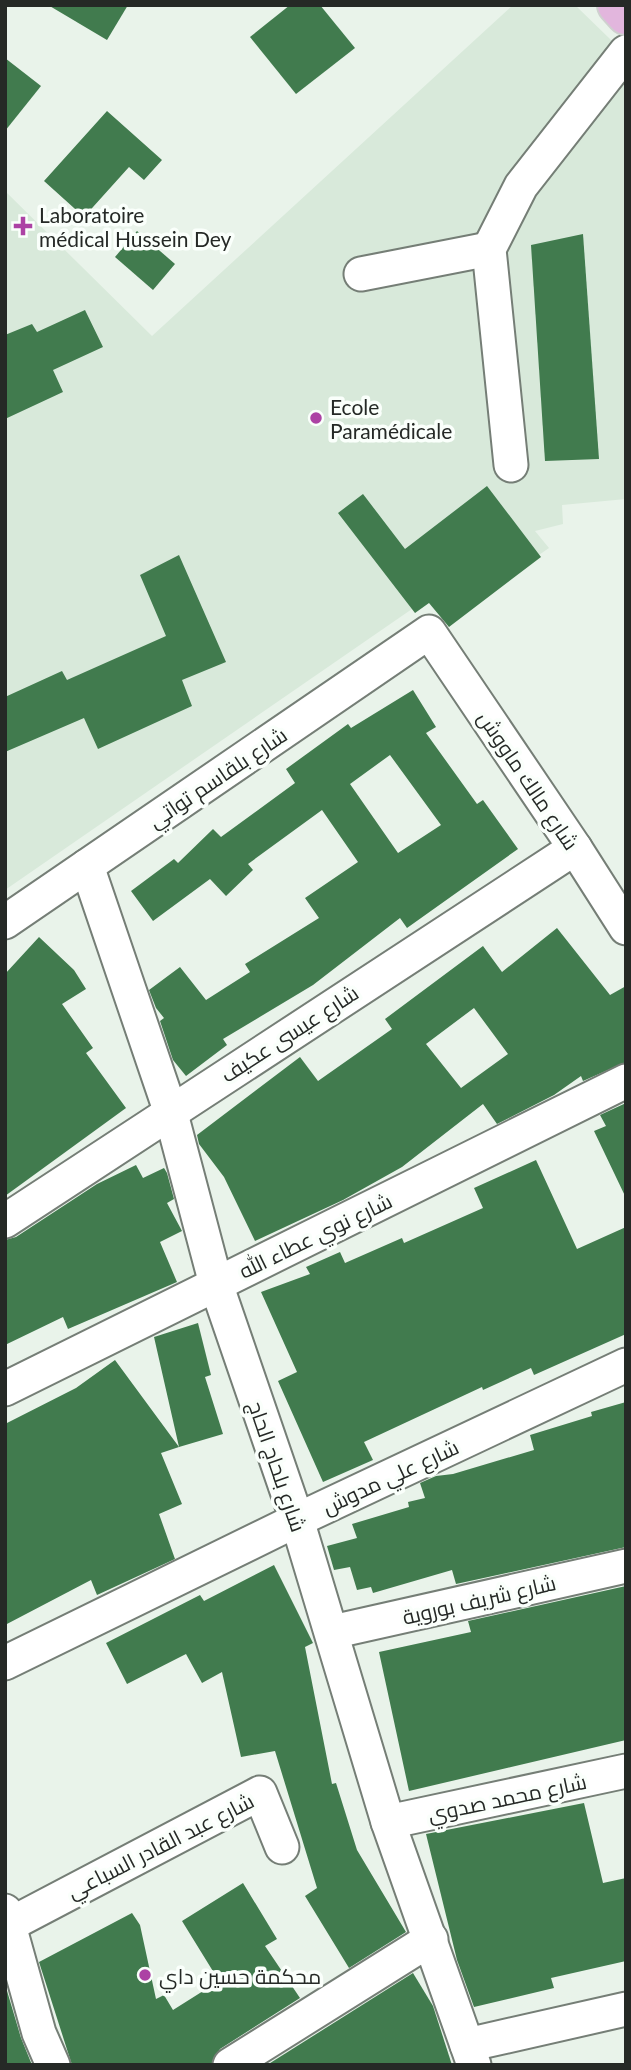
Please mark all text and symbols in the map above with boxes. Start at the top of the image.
place label: Laboratoire médical Hussein Dey [39,202,232,251]
marker: Laboratoire médical Hussein Dey [13,216,33,236]
place label: Ecole Paramédicale [330,394,452,443]
marker: Ecole Paramédicale [308,410,324,426]
street label: شارع مالك ماووش [471,706,585,856]
street label: شارع بلقاسم تواتي [143,721,294,837]
street label: شارع عيسى عكيف [215,979,364,1089]
street label: شارع نوي عطاء الله [234,1187,398,1287]
street label: شارع بلحاج الحاج [241,1397,312,1536]
street label: شارع علي مدوش [318,1433,464,1523]
street label: شارع شريف بوروية [400,1569,559,1632]
street label: شارع محمد صدوي [425,1768,590,1831]
street label: شارع عبد القادر السباعي [62,1787,260,1907]
place label: محكمة حسين داي [159,1963,321,1993]
marker: محكمة حسين داي [137,1967,153,1983]

